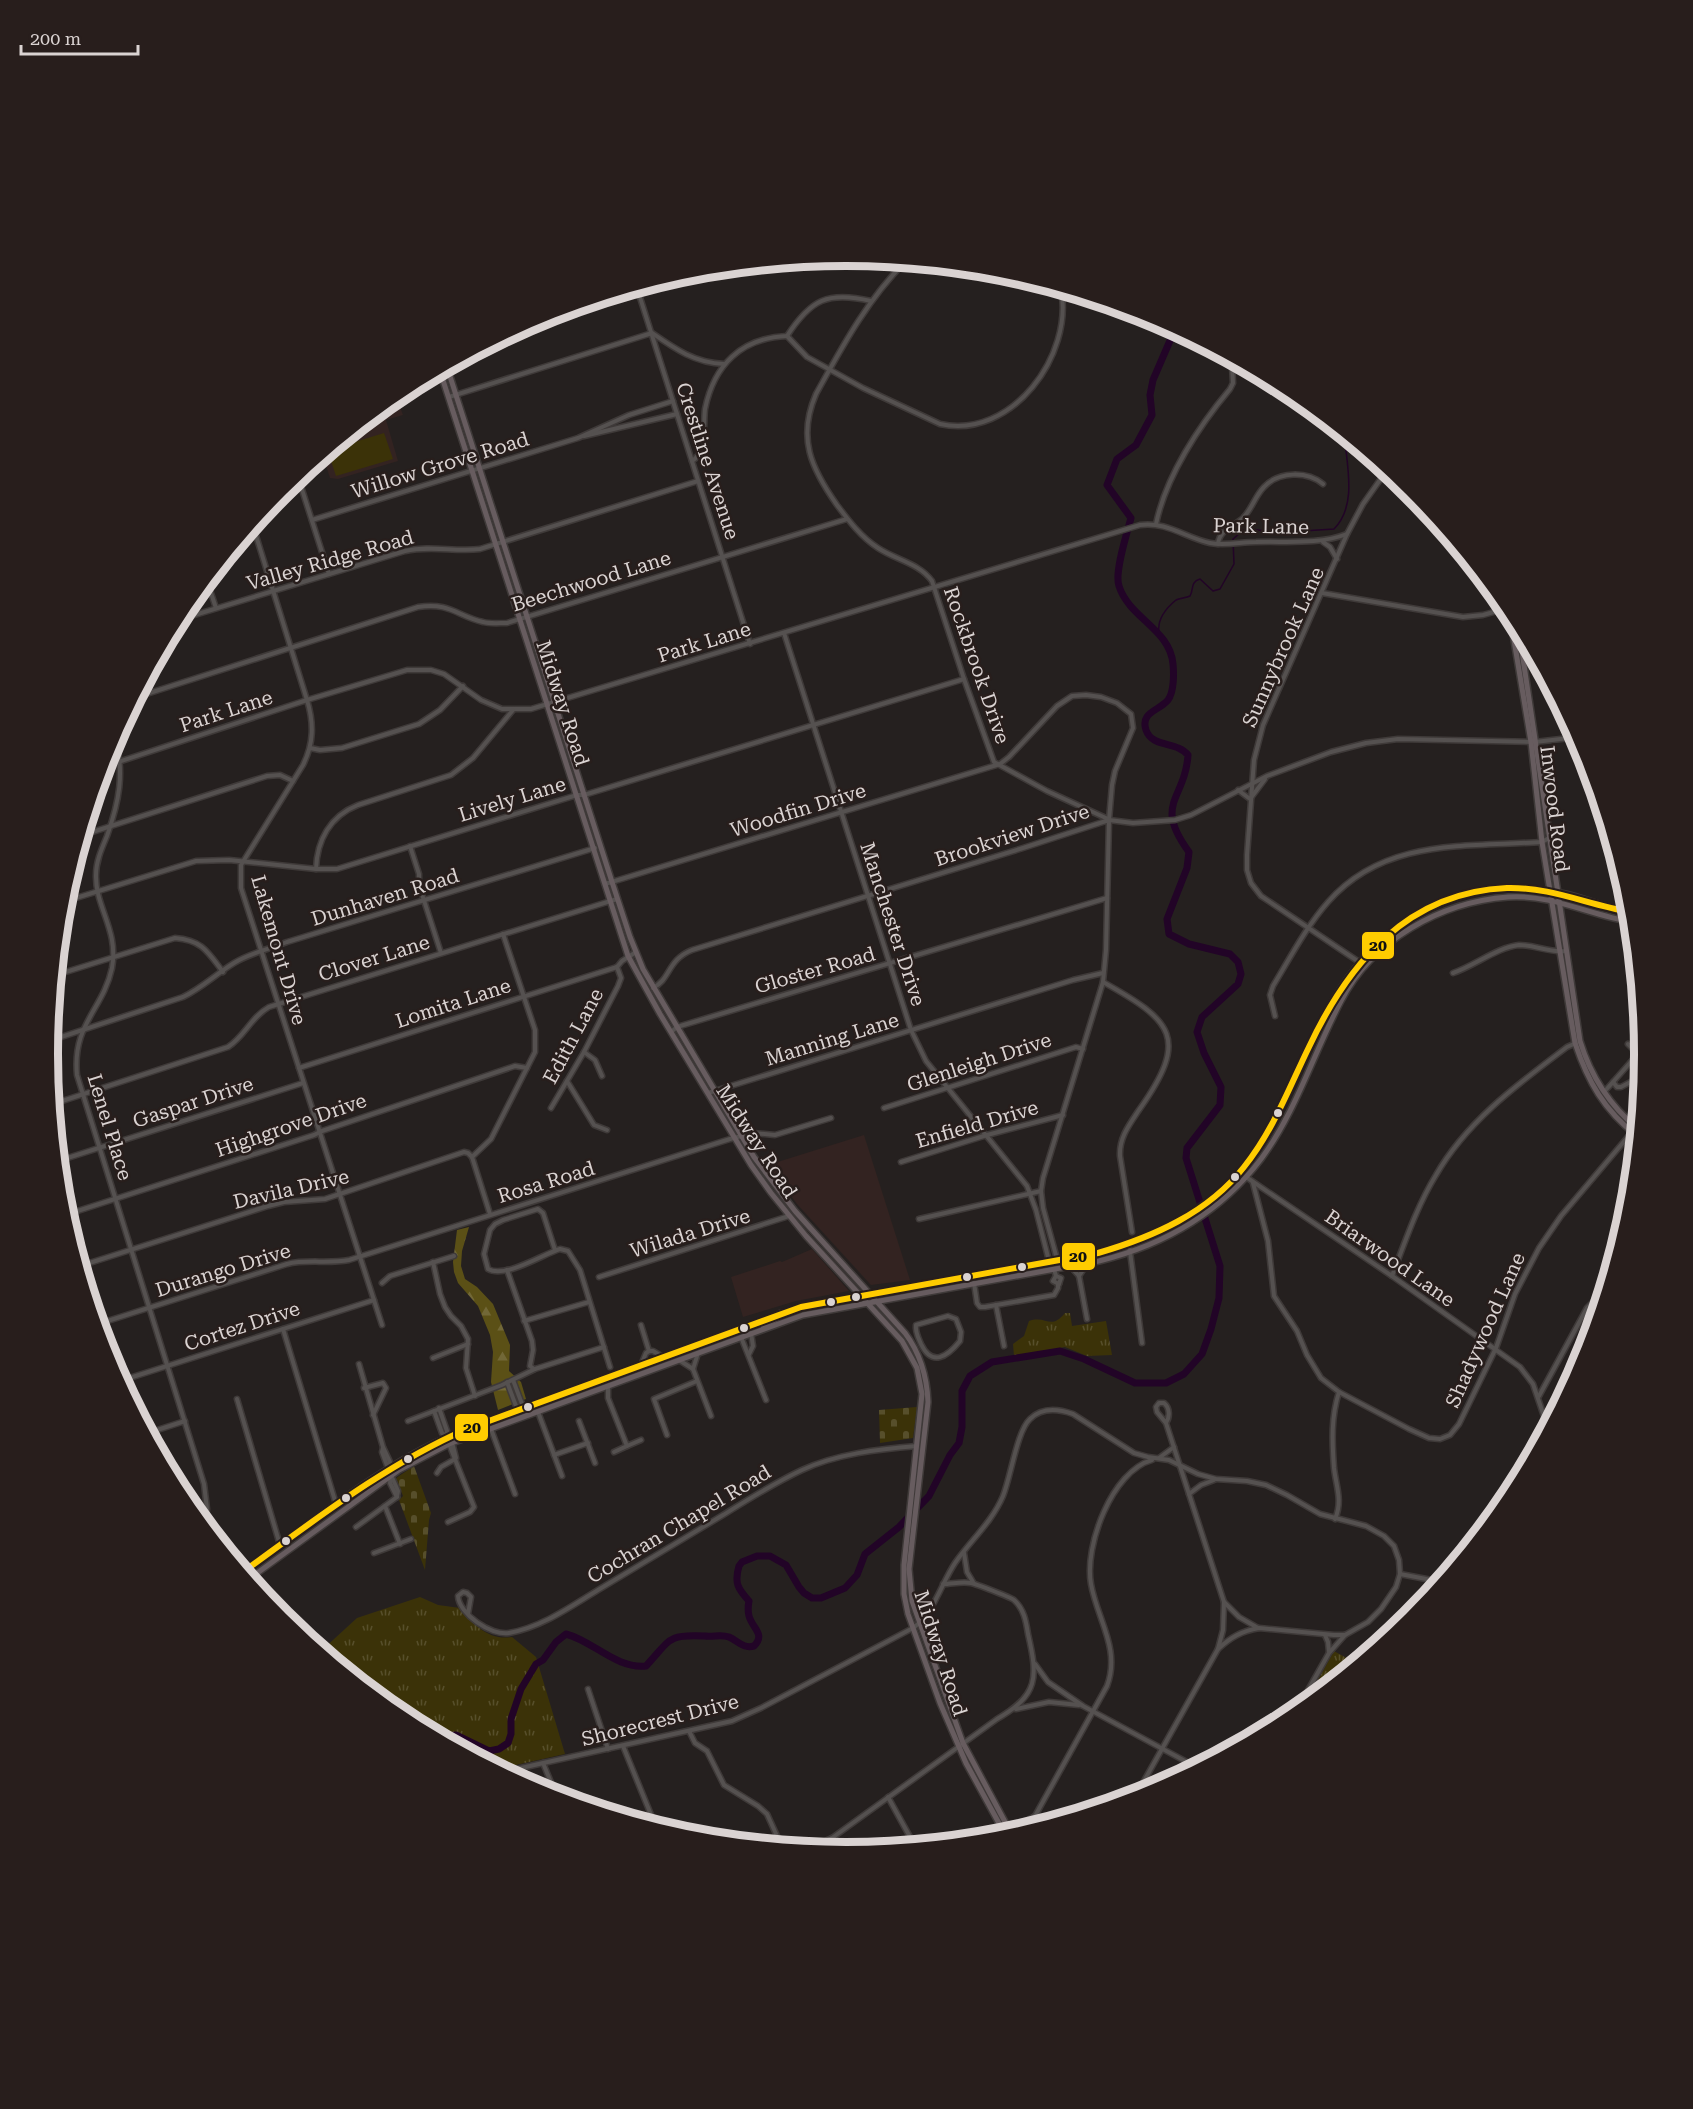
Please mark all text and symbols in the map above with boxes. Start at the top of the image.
scale bar [21,18,138,56]
text: 200 m [30,28,81,49]
street label: Crestline Avenue [671,379,745,543]
street label: Willow Grove Road [348,427,532,503]
street label: Park Lane [1213,513,1309,539]
street label: Valley Ridge Road [244,525,416,595]
street label: Beechwood Lane [508,545,674,617]
street label: Sunnybrook Lane [1237,563,1329,731]
street label: Rockbrook Drive [939,583,1015,747]
street label: Park Lane [654,616,754,668]
street label: Midway Road [531,637,595,769]
street label: Park Lane [176,685,276,737]
street label: Inwood Road [1535,744,1575,874]
street label: Lively Lane [455,771,569,827]
street label: Woodfin Drive [727,778,869,842]
street label: Brookview Drive [932,799,1092,871]
street label: Manchester Drive [855,839,931,1009]
street label: Dunhaven Road [308,863,462,931]
street label: Lakemont Drive [246,872,312,1028]
street label: Clover Lane [315,930,433,986]
line badge: 20 [1361,931,1395,960]
text: 20 [1369,936,1387,955]
street label: Gloster Road [752,941,878,999]
street label: Lomita Lane [392,973,514,1033]
street label: Edith Lane [538,984,608,1088]
street label: Manning Lane [762,1007,902,1071]
street label: Glenleigh Drive [904,1027,1054,1097]
street label: Lenel Place [82,1071,138,1183]
street label: Gaspar Drive [130,1071,256,1133]
street label: Midway Road [711,1080,803,1203]
street label: Highgrove Drive [212,1088,370,1162]
street label: Enfield Drive [913,1095,1041,1153]
unlabelled marker [1272,1107,1284,1119]
street label: Rosa Road [495,1156,598,1208]
street label: Davila Drive [231,1164,351,1214]
unlabelled marker [1229,1171,1241,1183]
street label: Wilada Drive [627,1203,753,1263]
street label: Briarwood Lane [1320,1204,1460,1312]
street label: Durango Drive [152,1238,294,1302]
line badge: 20 [1061,1242,1096,1271]
text: 20 [1069,1247,1087,1266]
street label: Shadywood Lane [1440,1249,1530,1411]
unlabelled marker [1016,1261,1028,1273]
unlabelled marker [961,1271,973,1283]
unlabelled marker [850,1291,862,1303]
street label: Cortez Drive [181,1296,303,1356]
unlabelled marker [825,1296,837,1308]
unlabelled marker [738,1322,750,1334]
unlabelled marker [522,1401,534,1413]
line badge: 20 [454,1413,489,1442]
text: 20 [463,1418,481,1437]
unlabelled marker [402,1453,414,1465]
street label: Cochran Chapel Road [583,1460,775,1588]
unlabelled marker [340,1492,352,1504]
unlabelled marker [280,1535,292,1547]
street label: Midway Road [909,1587,973,1719]
street label: Shorecrest Drive [579,1689,741,1751]

